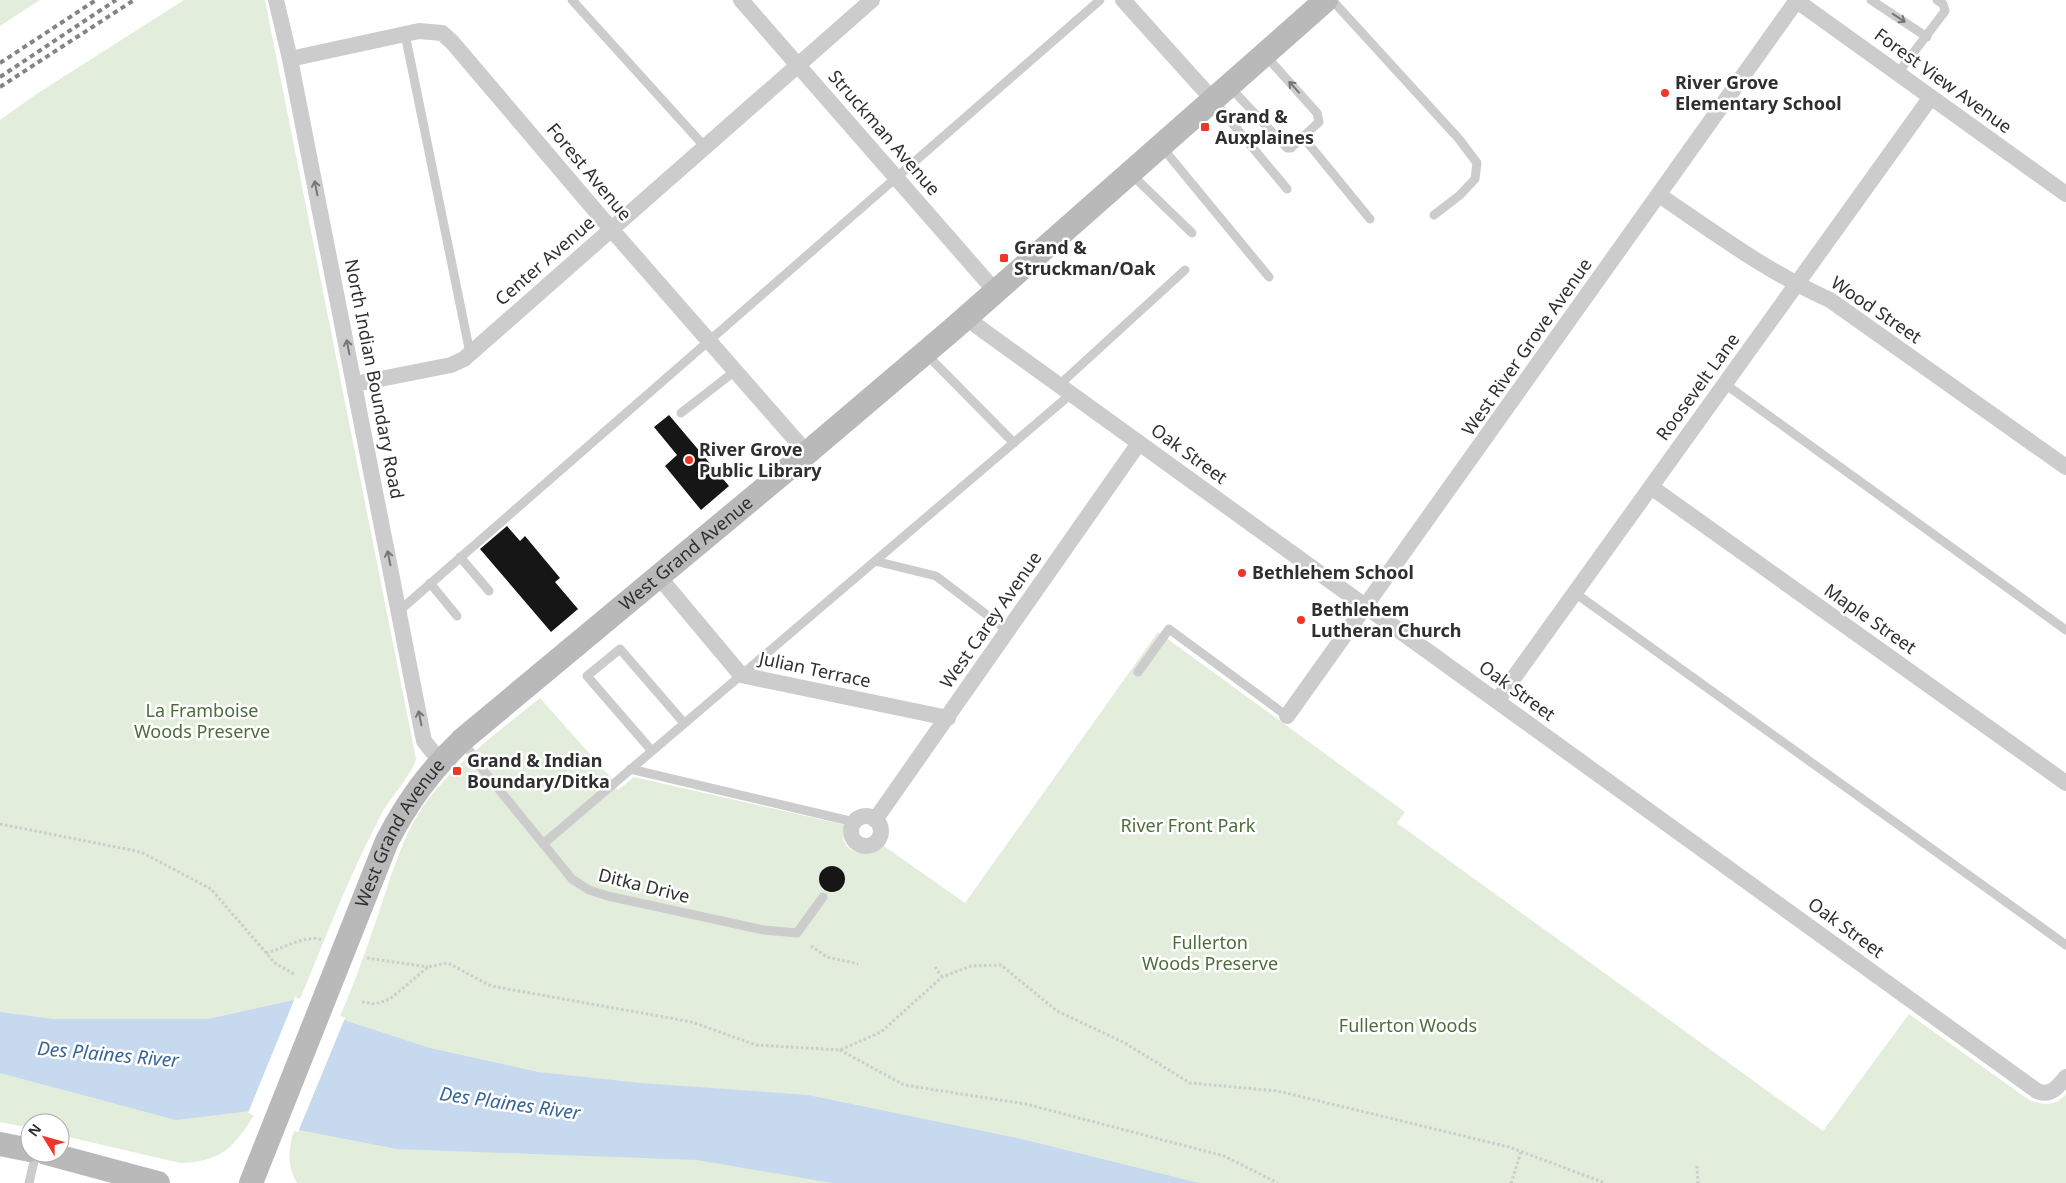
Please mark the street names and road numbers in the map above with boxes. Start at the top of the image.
street label: Forest View Avenue [1870,22,2017,138]
street label: Struckman Avenue [824,64,946,200]
street label: Forest Avenue [542,118,638,225]
street label: Center Avenue [489,210,599,310]
street label: West River Grove Avenue [1456,253,1597,440]
street label: North Indian Boundary Road [340,257,410,501]
street label: Wood Street [1827,270,1927,349]
street label: Roosevelt Lane [1650,328,1744,445]
street label: Oak Street [1147,417,1233,489]
street label: West Grand Avenue [614,490,757,615]
street label: West Carey Avenue [934,546,1046,693]
street label: Maple Street [1820,578,1922,659]
street label: Julian Terrace [755,645,873,693]
street label: Oak Street [1475,654,1561,726]
street label: West Grand Avenue [349,753,449,911]
street label: Ditka Drive [596,862,692,908]
street label: Oak Street [1804,891,1890,963]

